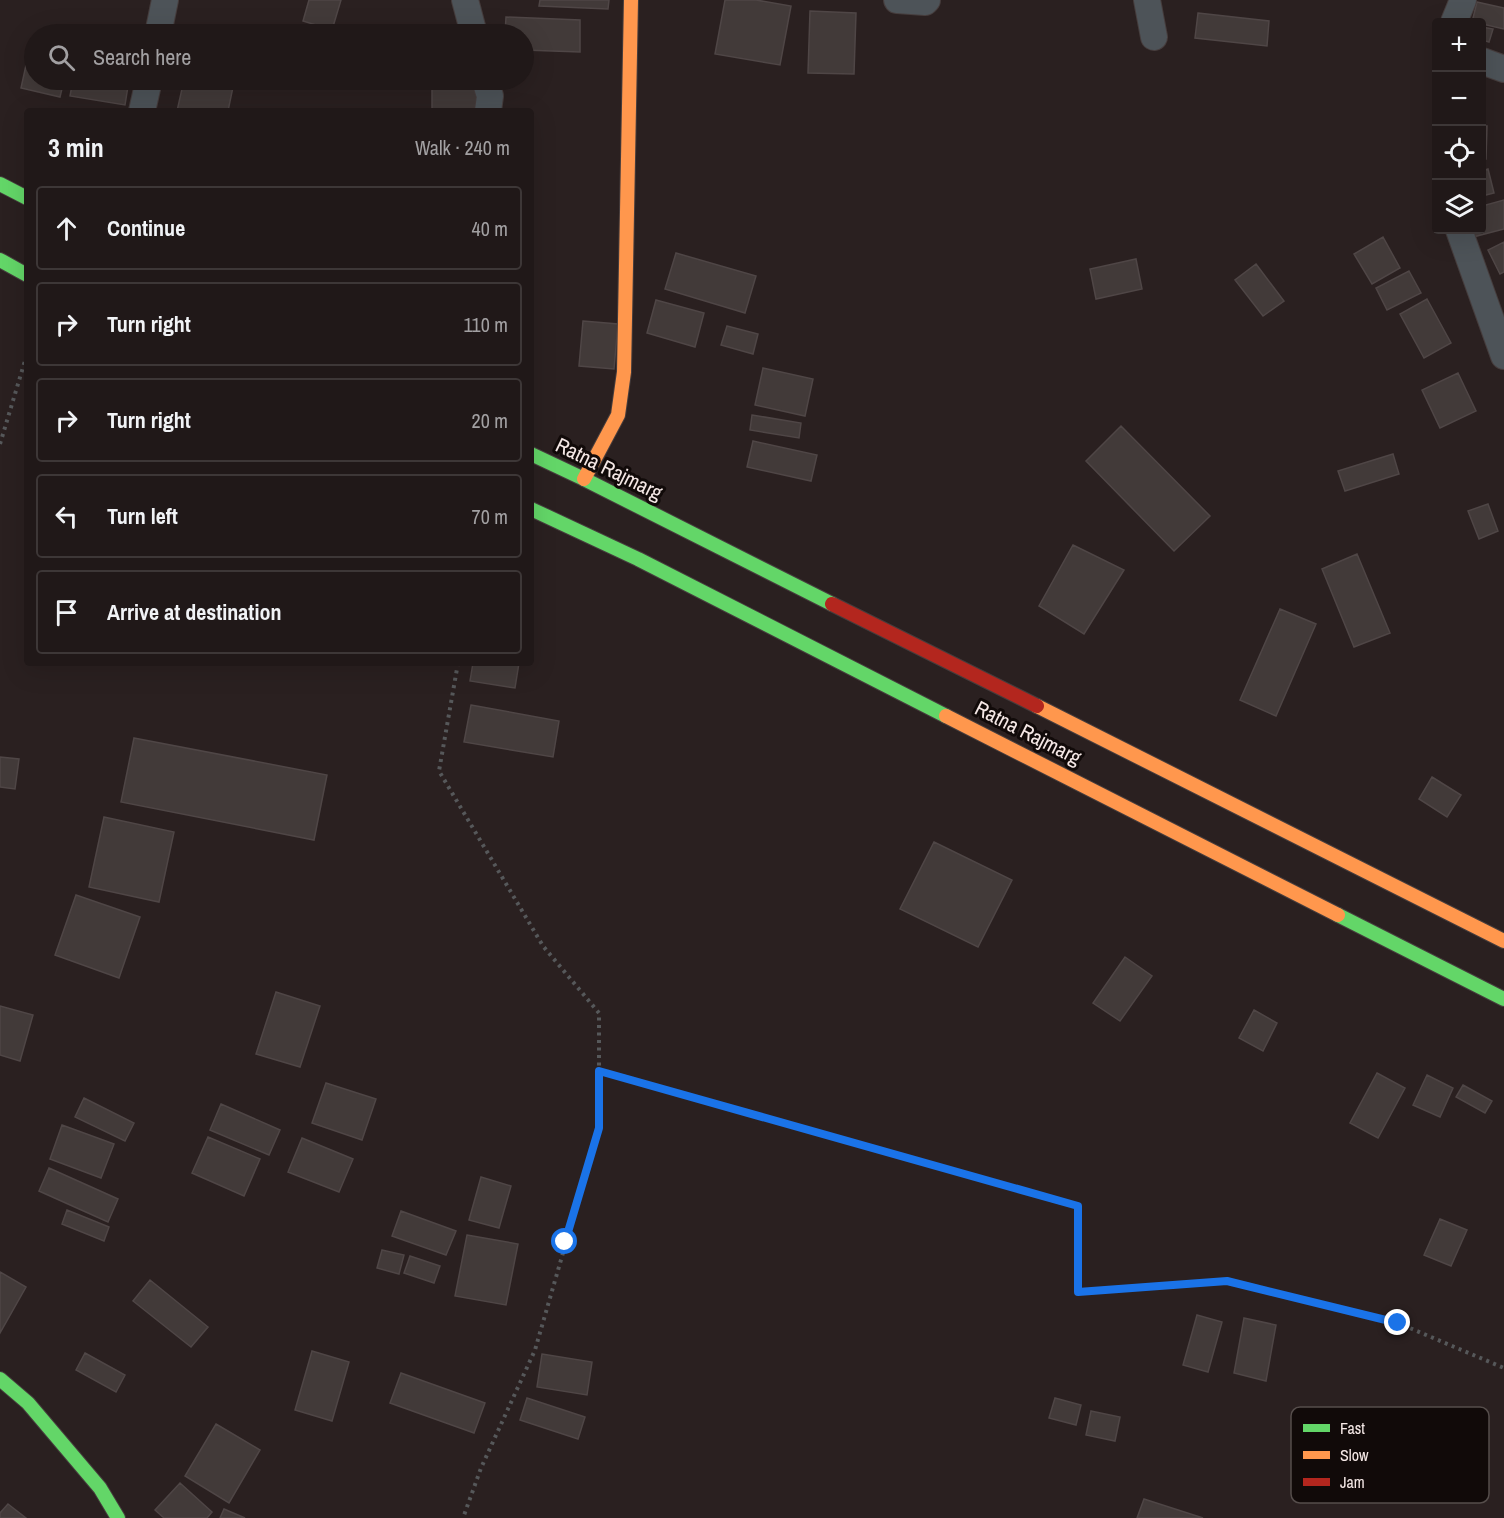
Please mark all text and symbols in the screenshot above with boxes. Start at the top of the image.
map controls [1432,18,1486,234]
button: + [1432,18,1486,72]
search box [24,24,534,90]
icon: search [45,41,78,74]
text: Search here [93,42,191,72]
button: − [1432,72,1486,126]
button: locate [1432,126,1486,180]
text: 3 min [48,130,104,165]
text: Walk · 240 m [415,134,510,161]
button: layers [1432,180,1486,234]
icon: ahead [50,212,83,245]
text: Continue [107,213,185,243]
text: 40 m [472,215,508,242]
icon: right [50,308,83,341]
text: Turn right [107,309,191,339]
text: 110 m [464,311,508,338]
icon: right [50,404,83,437]
text: Turn right [107,405,191,435]
text: 20 m [472,407,508,434]
street label: Ratna Rajmarg [551,430,668,507]
icon: left [50,500,83,533]
text: Turn left [107,501,178,531]
text: 70 m [472,503,508,530]
icon: arrive [50,596,83,629]
text: Arrive at destination [107,597,281,627]
street label: Ratna Rajmarg [970,693,1087,772]
route start [551,1228,577,1254]
route end [1384,1309,1410,1335]
legend [1291,1407,1489,1503]
text: Fast [1340,1417,1365,1439]
text: Slow [1340,1444,1369,1466]
text: Jam [1340,1471,1365,1493]

